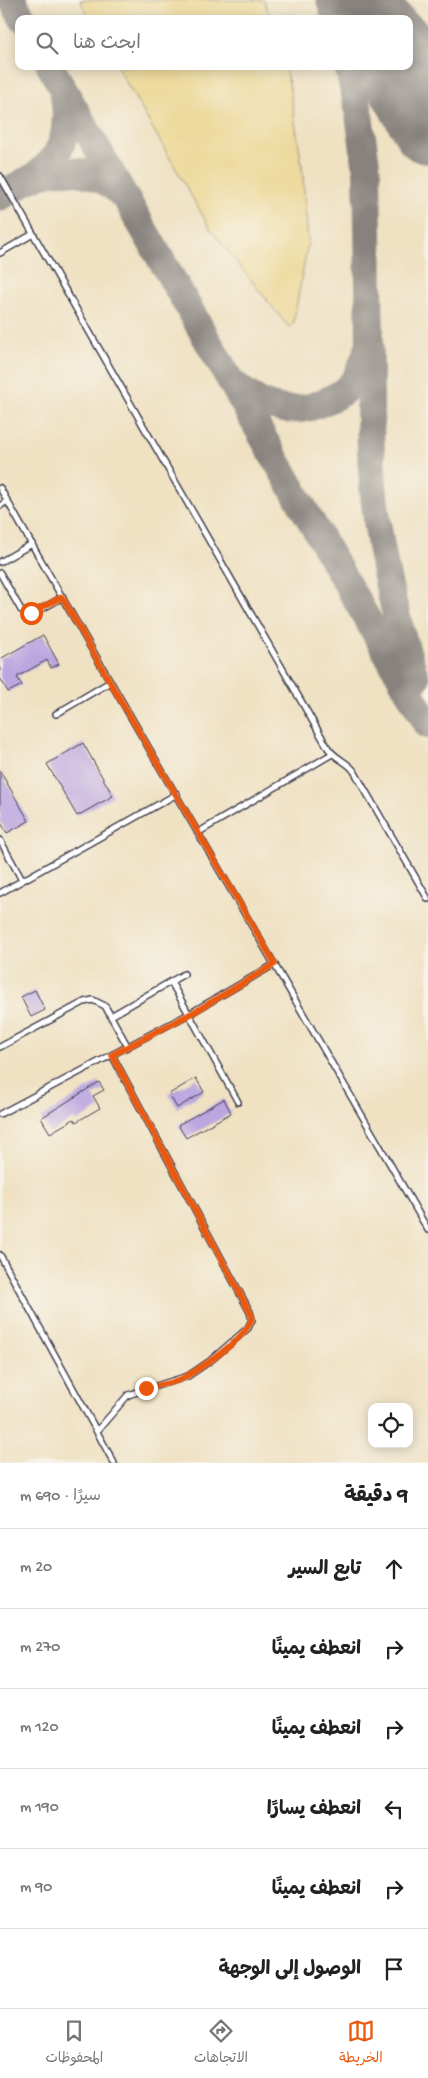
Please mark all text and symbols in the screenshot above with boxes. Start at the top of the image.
search box [15,15,413,70]
icon: search [33,29,61,57]
text: ابحث هنا [73,33,141,56]
route start [20,602,43,625]
route end [135,1377,158,1400]
map controls [368,1403,413,1448]
button: locate [368,1403,413,1448]
text: 9 دقيقة [344,1485,408,1510]
text: سيرًا · 690 m [20,1488,101,1507]
icon: ahead [380,1555,408,1583]
text: 20 m [20,1559,52,1578]
text: تابع السير [289,1559,361,1582]
icon: right [380,1635,408,1663]
text: 270 m [20,1639,60,1658]
text: انعطف يمينًا [272,1639,361,1662]
icon: right [380,1715,408,1743]
text: 120 m [20,1719,59,1738]
text: انعطف يمينًا [272,1719,361,1742]
icon: left [380,1795,408,1823]
text: 190 m [20,1799,59,1818]
text: انعطف يسارًا [267,1799,361,1822]
icon: right [380,1875,408,1903]
text: 90 m [20,1879,52,1898]
text: انعطف يمينًا [272,1879,361,1902]
icon: arrive [380,1955,408,1983]
text: الوصول إلى الوجهة [218,1959,361,1982]
tab: المحفوظات [45,2017,103,2070]
tab: الاتجاهات [194,2017,248,2070]
tab: الخريطة [339,2017,383,2070]

